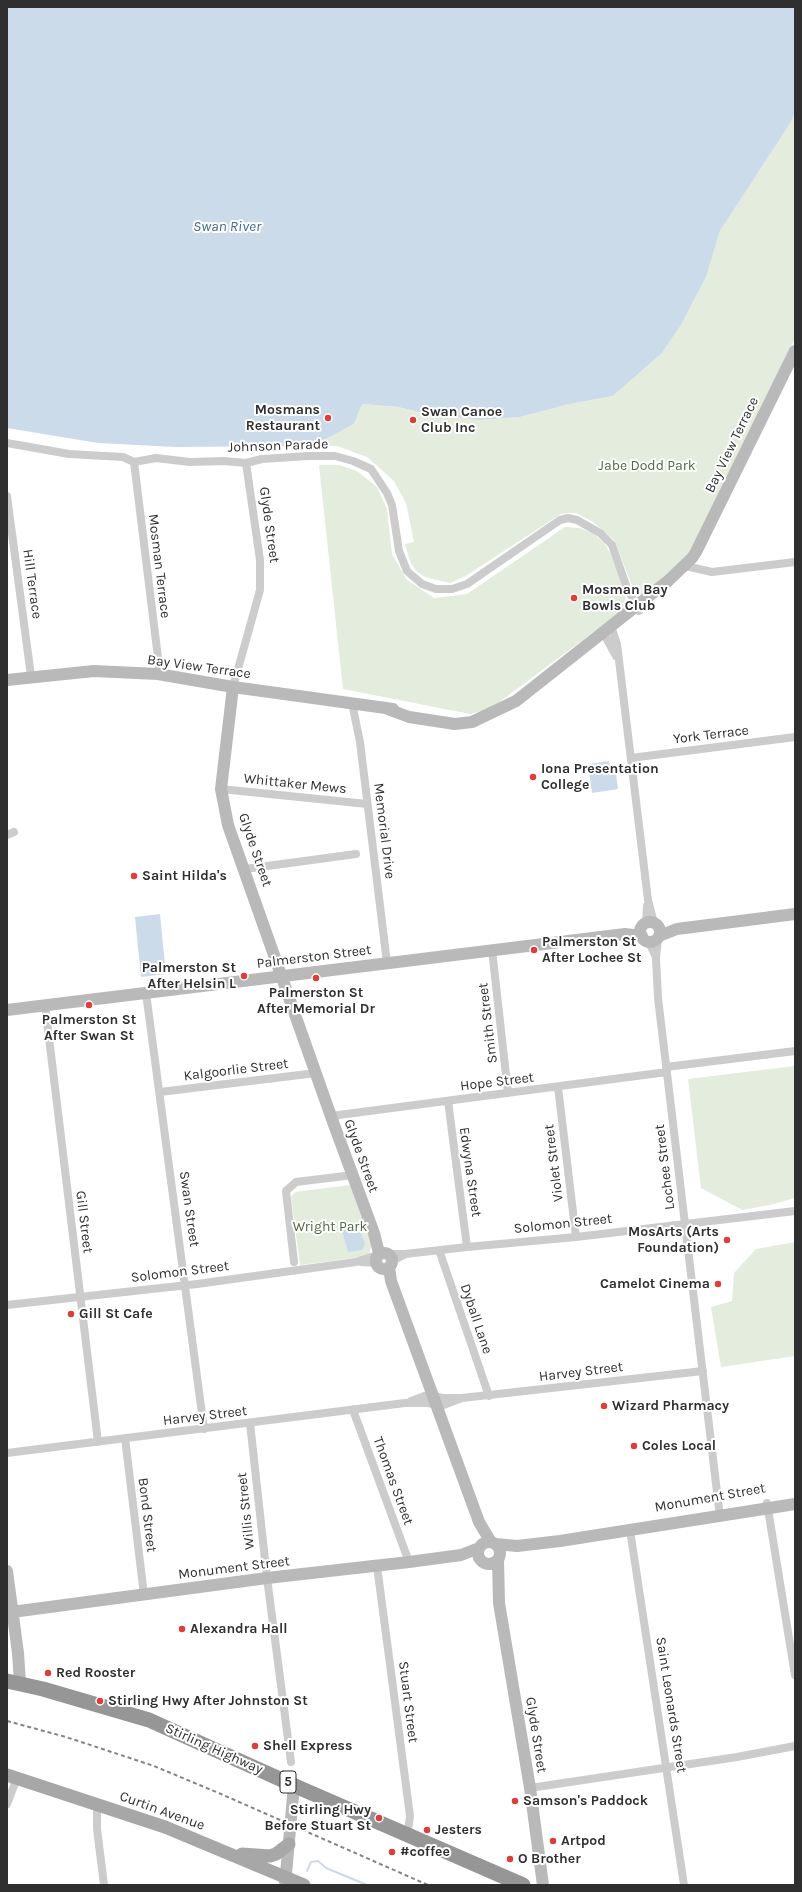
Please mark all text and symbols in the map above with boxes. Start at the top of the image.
water label: Swan River [193,218,261,236]
street label: Bay View Terrace [702,394,762,496]
place label: Mosmans Restaurant [246,402,320,434]
place label: Swan Canoe Club Inc [421,404,502,436]
marker: Mosmans Restaurant [323,413,333,423]
marker: Swan Canoe Club Inc [408,415,418,425]
street label: Johnson Parade [227,436,329,456]
park label: Jabe Dodd Park [598,458,696,474]
street label: Glyde Street [255,486,283,564]
street label: Mosman Terrace [144,513,174,619]
street label: Hill Terrace [19,548,45,620]
place label: Mosman Bay Bowls Club [582,582,668,614]
marker: Mosman Bay Bowls Club [569,593,579,603]
street label: Bay View Terrace [146,651,252,683]
street label: York Terrace [672,722,750,748]
place label: Iona Presentation College [541,761,659,794]
street label: Whittaker Mews [243,770,347,798]
marker: Iona Presentation College [528,772,538,782]
street label: Memorial Drive [370,782,398,880]
street label: Glyde Street [235,811,275,889]
place label: Saint Hilda's [142,868,227,884]
marker: Saint Hilda's [129,871,139,881]
place label: Palmerston St After Lochee St [542,934,642,966]
street label: Palmerston Street [256,942,372,972]
marker: Palmerston St After Lochee St [529,945,539,955]
place label: Palmerston St After Helsin L [142,960,236,992]
marker: Palmerston St After Helsin L [239,971,249,981]
marker: Palmerston St After Memorial Dr [311,973,321,983]
street label: Smith Street [475,982,501,1064]
place label: Palmerston St After Memorial Dr [257,985,375,1018]
marker: Palmerston St After Swan St [84,1000,94,1010]
place label: Palmerston St After Swan St [42,1012,136,1044]
street label: Kalgoorlie Street [183,1055,289,1085]
street label: Hope Street [459,1069,535,1095]
street label: Glyde Street [340,1117,382,1195]
street label: Violet Street [541,1123,567,1203]
street label: Lochee Street [651,1123,679,1211]
street label: Edwyna Street [455,1126,485,1218]
street label: Swan Street [175,1170,203,1248]
street label: Gill Street [72,1190,96,1254]
street label: Solomon Street [513,1210,613,1238]
park label: Wright Park [293,1219,367,1235]
place label: MosArts (Arts Foundation) [628,1224,719,1256]
marker: MosArts (Arts Foundation) [722,1235,732,1245]
street label: Solomon Street [130,1258,230,1286]
place label: Camelot Cinema [600,1276,710,1292]
marker: Camelot Cinema [713,1279,723,1289]
street label: Dyball Lane [456,1282,496,1356]
place label: Gill St Cafe [79,1306,153,1322]
marker: Gill St Cafe [66,1309,76,1319]
street label: Harvey Street [538,1359,624,1385]
place label: Wizard Pharmacy [612,1398,729,1414]
marker: Wizard Pharmacy [599,1401,609,1411]
street label: Harvey Street [162,1403,248,1429]
street label: Thomas Street [369,1434,417,1528]
place label: Coles Local [642,1438,716,1454]
marker: Coles Local [629,1441,639,1451]
street label: Willis Street [234,1471,258,1551]
street label: Bond Street [134,1477,160,1553]
street label: Monument Street [653,1480,767,1516]
street label: Monument Street [177,1553,291,1583]
place label: Alexandra Hall [190,1621,288,1637]
marker: Alexandra Hall [177,1624,187,1634]
street label: Saint Leonards Street [652,1636,690,1774]
street label: Stuart Street [395,1660,421,1744]
place label: Red Rooster [56,1665,135,1681]
marker: Red Rooster [43,1668,53,1678]
place label: Stirling Hwy After Johnston St [108,1693,308,1709]
marker: Stirling Hwy After Johnston St [95,1696,105,1706]
street label: Glyde Street [522,1696,550,1774]
street label: Stirling Highway [163,1720,265,1778]
place label: Shell Express [263,1738,352,1754]
marker: Shell Express [250,1741,260,1751]
road number: 5 [280,1771,296,1793]
street label: Curtin Avenue [117,1788,207,1834]
place label: Samson's Paddock [523,1793,648,1809]
marker: Samson's Paddock [510,1796,520,1806]
place label: Stirling Hwy Before Stuart St [265,1802,371,1834]
marker: Stirling Hwy Before Stuart St [374,1813,384,1823]
place label: Jesters [435,1822,482,1838]
marker: Jesters [422,1825,432,1835]
place label: Artpod [561,1833,606,1849]
marker: Artpod [548,1836,558,1846]
place label: #coffee [400,1844,450,1860]
marker: #coffee [387,1847,397,1857]
place label: O Brother [518,1851,581,1867]
marker: O Brother [505,1854,515,1864]

